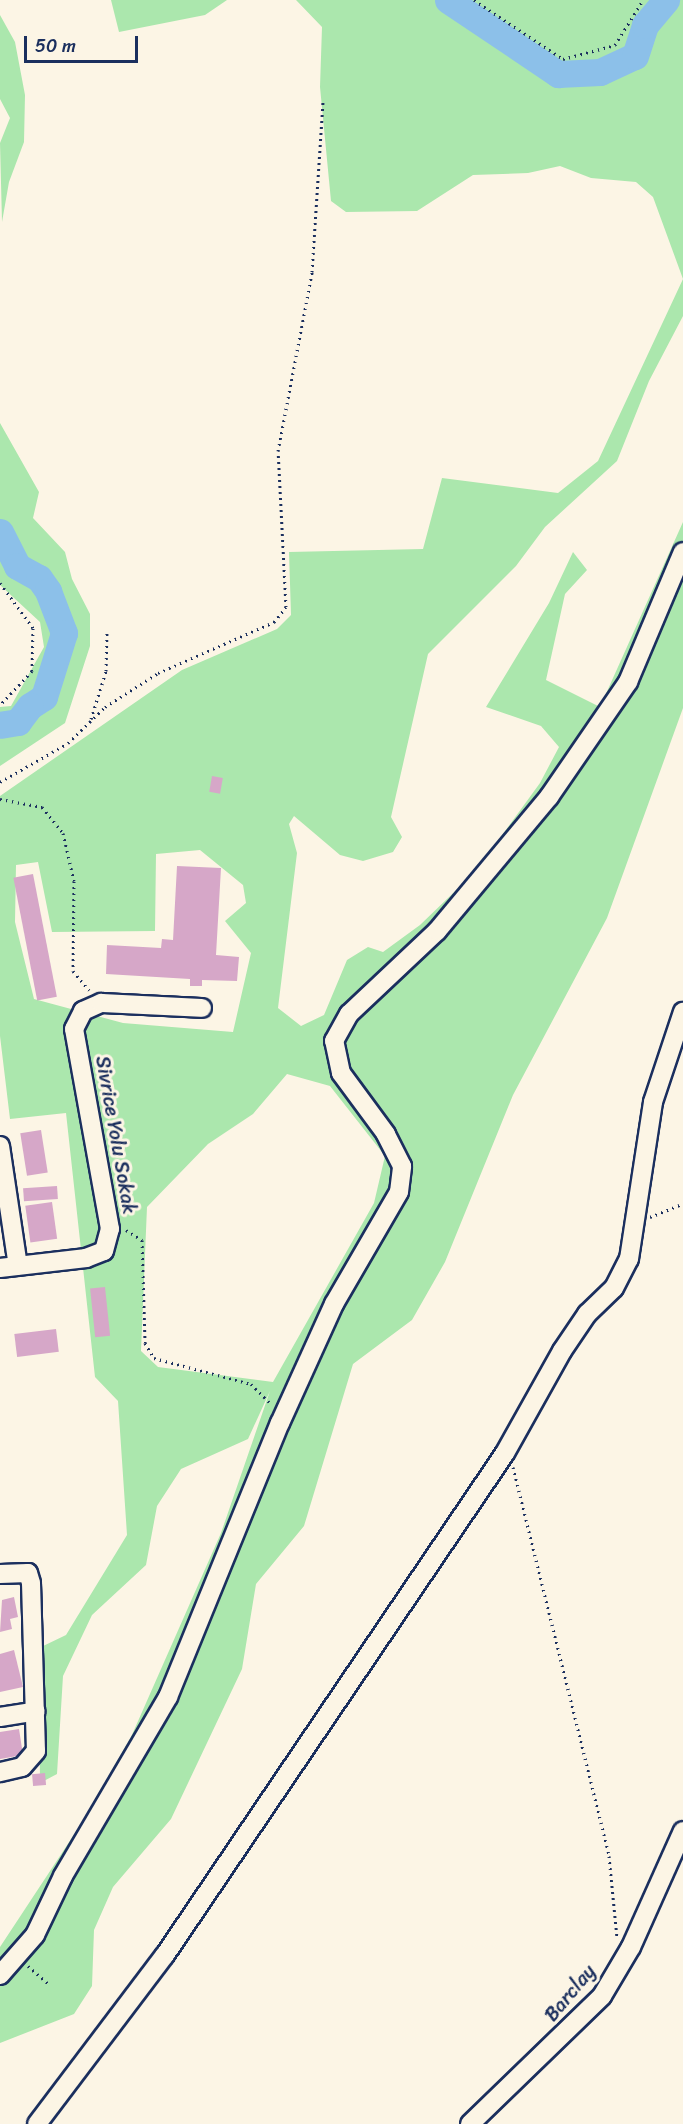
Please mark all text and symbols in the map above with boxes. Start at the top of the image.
scale bar [27,24,141,62]
text: 50 m [35,30,76,62]
street label: Sivrice Yolu Sokak [90,1054,142,1216]
street label: Barclay [539,1960,601,2026]

